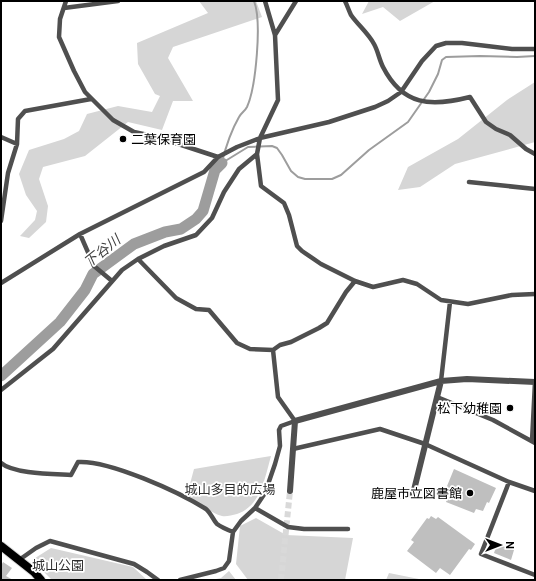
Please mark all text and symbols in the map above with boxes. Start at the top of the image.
place label: 二葉保育園 [131,132,196,147]
marker: 二葉保育園 [118,134,128,144]
water label: 下谷川 [81,230,125,270]
place label: 松下幼稚園 [437,401,502,416]
marker: 松下幼稚園 [505,403,515,413]
park label: 城山多目的広場 [184,482,276,497]
place label: 鹿屋市立図書館 [371,486,462,501]
marker: 鹿屋市立図書館 [465,488,475,498]
north arrow [480,525,520,565]
text: N [503,541,516,549]
park label: 城山公園 [32,558,84,573]

